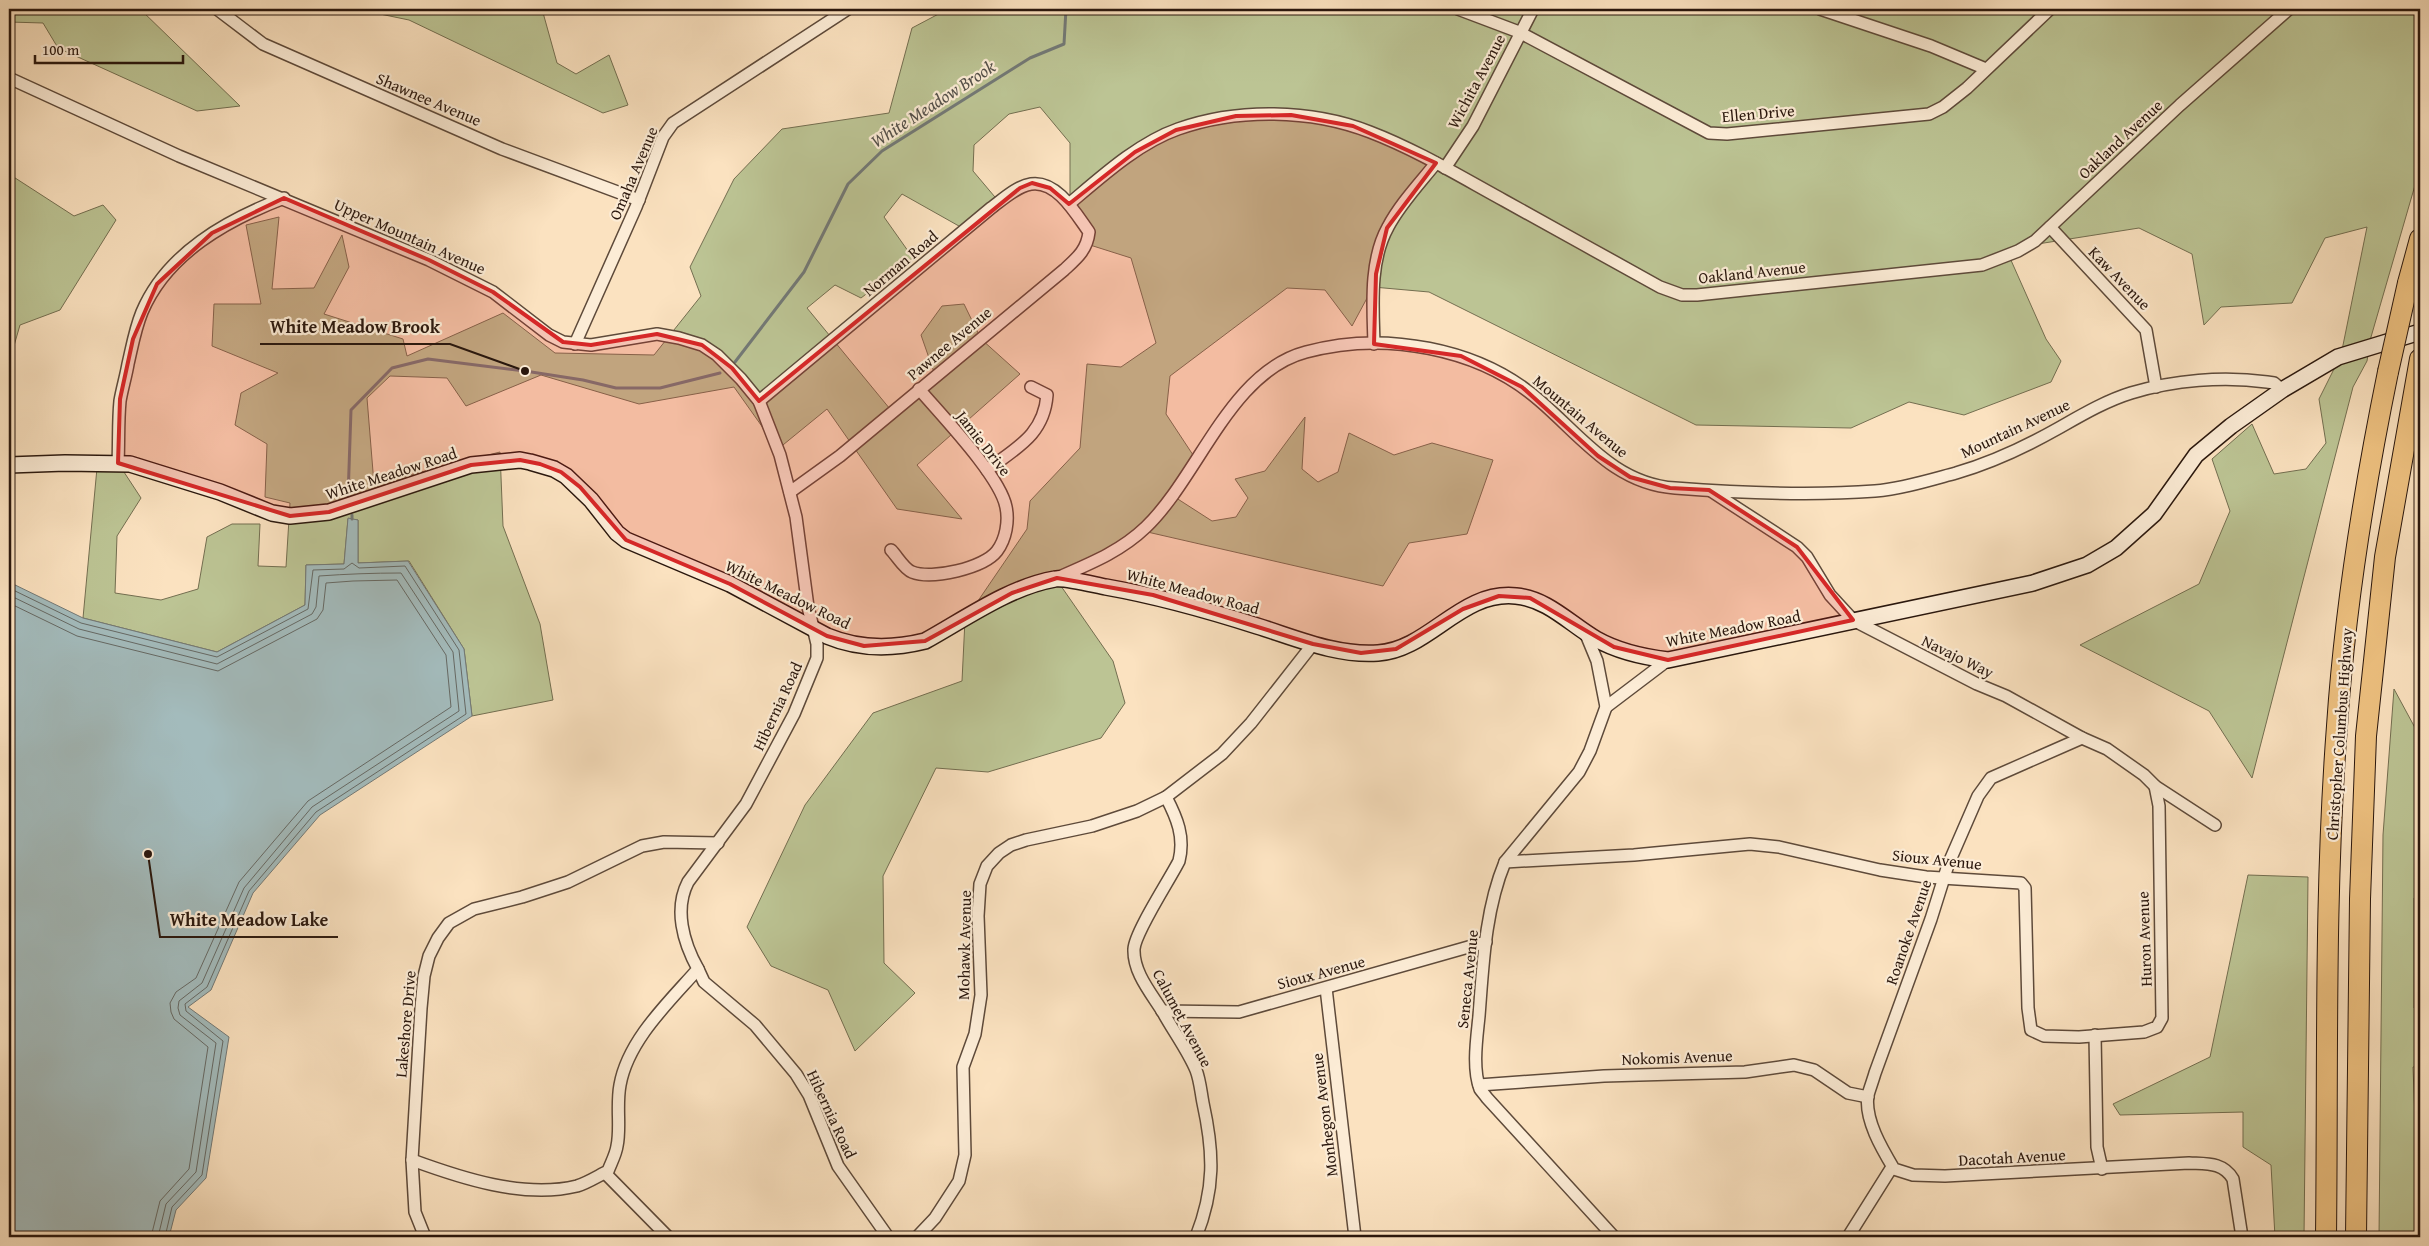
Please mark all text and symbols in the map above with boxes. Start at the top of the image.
street label: Wichita Avenue [1441,29,1511,133]
scale bar [35,32,182,64]
text: 100 m [42,39,80,60]
water label: White Meadow Brook [865,53,1001,154]
street label: Shawnee Avenue [373,66,485,132]
street label: Oakland Avenue [2072,94,2168,184]
street label: Ellen Drive [1721,98,1795,128]
street label: Omaha Avenue [602,122,664,224]
street label: Upper Mountain Avenue [330,192,490,280]
street label: Norman Road [857,224,943,302]
street label: Kaw Avenue [2083,241,2157,315]
street label: Oakland Avenue [1697,254,1807,290]
street label: Pawnee Avenue [901,300,997,386]
callout: White Meadow Brook [260,311,450,344]
text: White Meadow Brook [270,313,441,340]
street label: Mountain Avenue [1528,369,1634,463]
street label: Mountain Avenue [1956,392,2074,464]
street label: Jamie Drive [950,404,1017,481]
street label: White Meadow Road [322,440,460,506]
street label: White Meadow Road [721,553,855,635]
street label: White Meadow Road [1124,562,1263,620]
street label: White Meadow Road [1664,603,1803,653]
street label: Christopher Columbus Highway [2320,627,2358,841]
street label: Navajo Way [1918,628,1998,684]
street label: Hibernia Road [746,657,808,754]
street label: Sioux Avenue [1891,842,1983,876]
street label: Roanoke Avenue [1879,876,1937,988]
street label: Mohawk Avenue [951,890,977,1000]
street label: Huron Avenue [2130,891,2158,987]
callout: White Meadow Lake [160,904,338,937]
text: White Meadow Lake [170,906,328,933]
street label: Seneca Avenue [1450,928,1484,1030]
street label: Sioux Avenue [1274,949,1368,995]
street label: Calumet Avenue [1147,965,1219,1071]
street label: Lakeshore Drive [388,969,422,1079]
street label: Nokomis Avenue [1621,1043,1733,1071]
street label: Monhegon Avenue [1304,1052,1344,1178]
street label: Hibernia Road [801,1066,863,1163]
street label: Dacotah Avenue [1958,1142,2066,1172]

